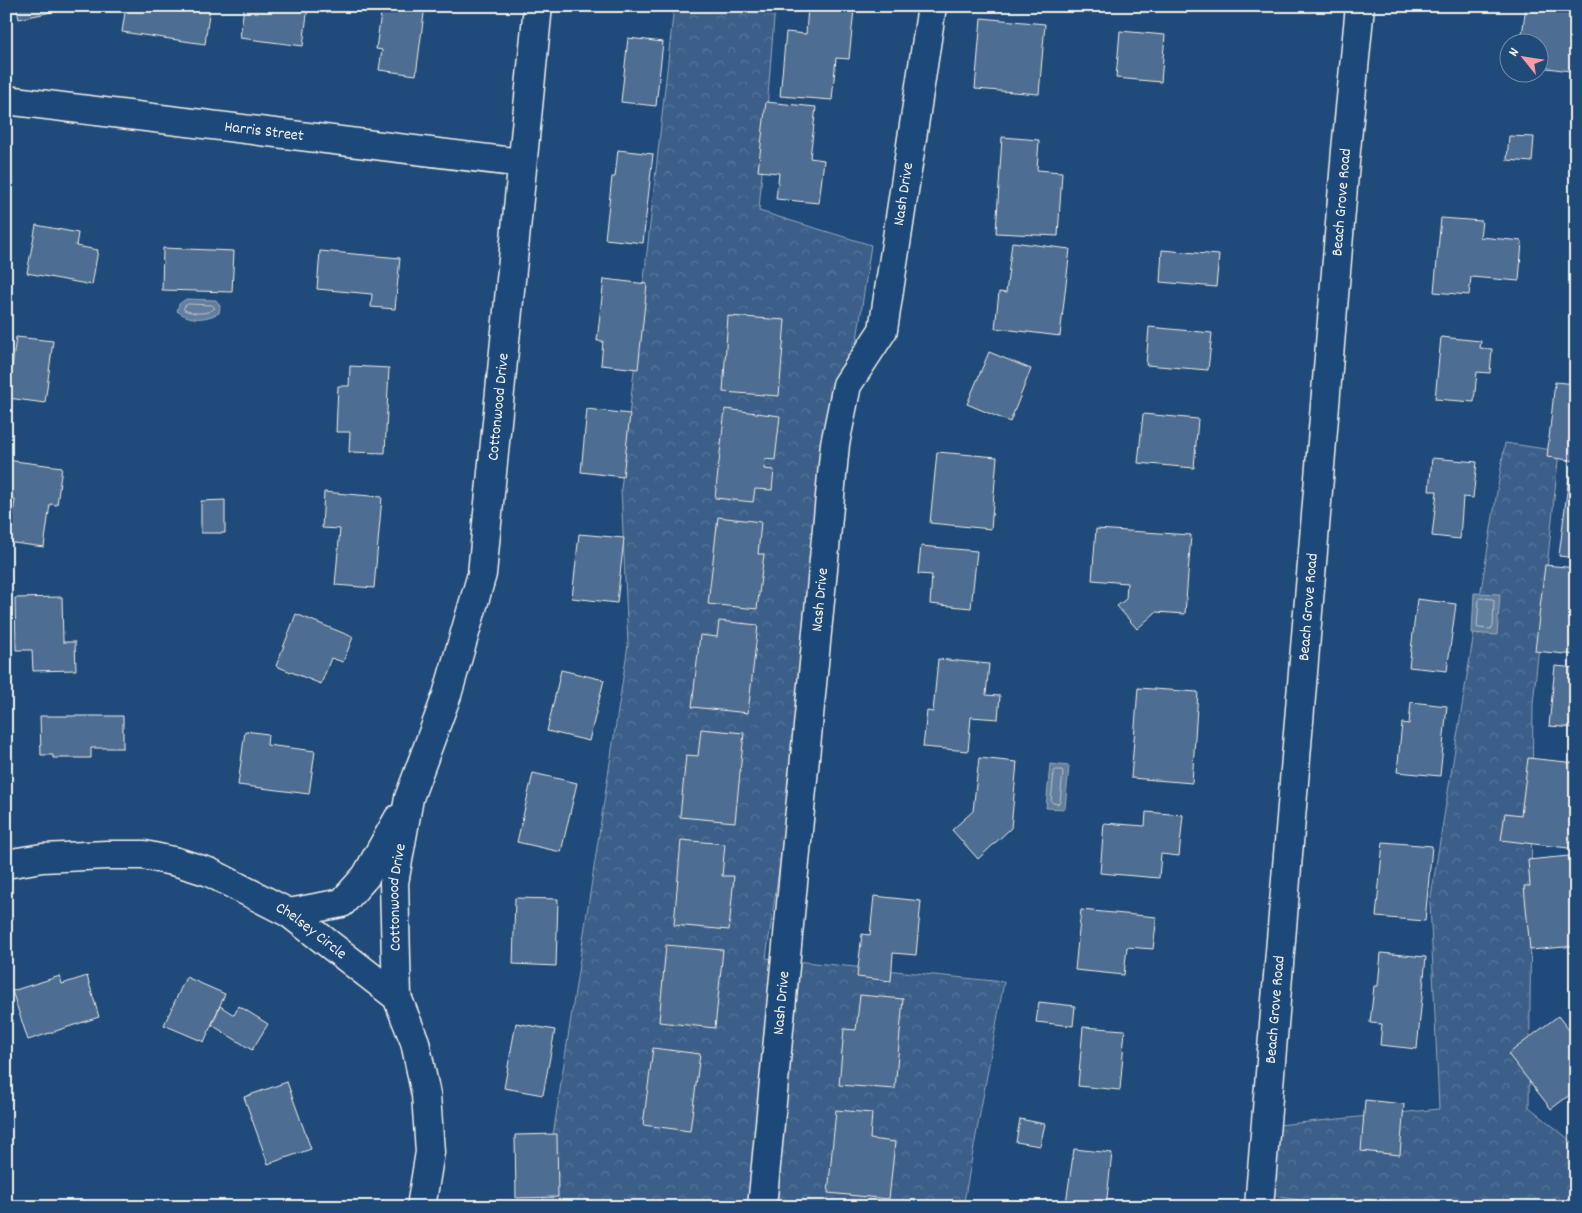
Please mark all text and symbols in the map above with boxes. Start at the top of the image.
north arrow [1500,32,1550,82]
text: N [1504,44,1525,60]
street label: Harris Street [223,115,305,148]
street label: Beach Grove Road [1326,148,1358,257]
street label: Nash Drive [887,161,920,227]
street label: Cottonwood Drive [482,352,515,462]
street label: Beach Grove Road [1292,552,1324,662]
street label: Nash Drive [806,567,835,633]
street label: Cottonwood Drive [382,842,412,951]
street label: Chelsey Circle [271,896,352,965]
street label: Beach Grove Road [1259,955,1291,1064]
street label: Nash Drive [767,970,796,1036]

